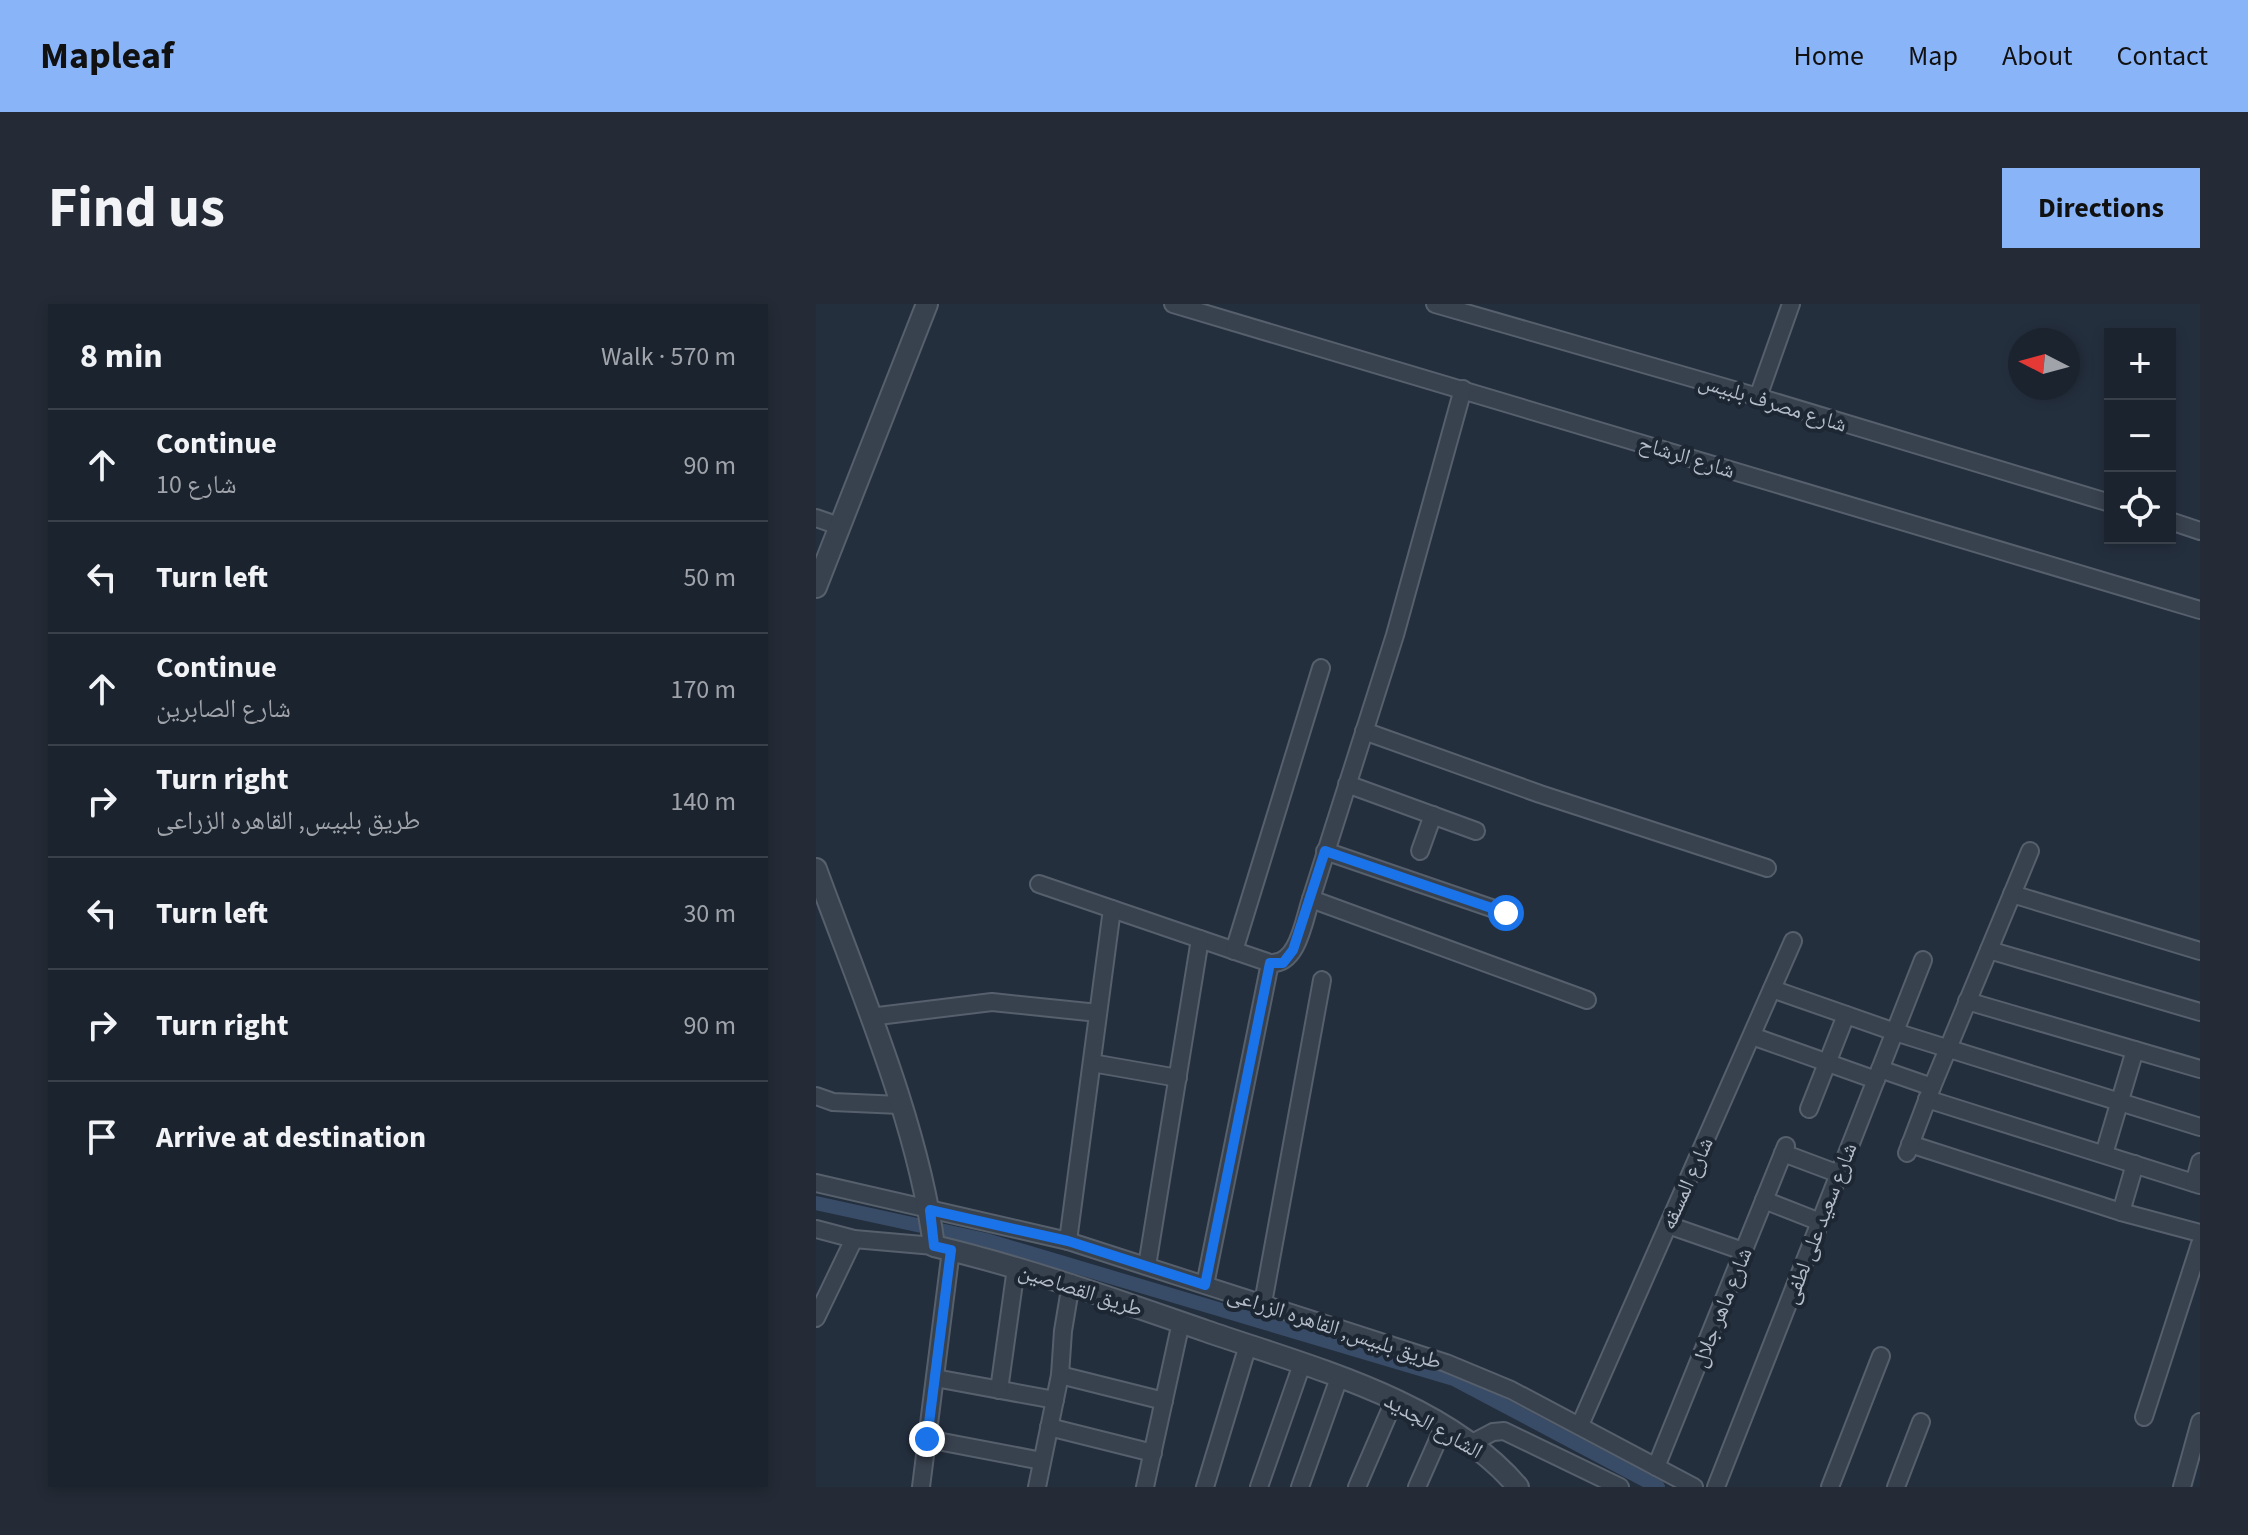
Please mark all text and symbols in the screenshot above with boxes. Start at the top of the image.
text: Mapleaf [40,29,174,83]
text: Home [1793,36,1864,76]
text: Map [1908,36,1958,76]
text: About [2002,36,2073,76]
text: Contact [2117,36,2208,76]
button: Directions [2002,168,2200,248]
text: Find us [48,169,225,248]
north arrow [2008,328,2080,400]
map controls [2104,328,2176,544]
button: + [2104,328,2176,400]
text: 8 min [80,332,163,381]
text: Walk · 570 m [601,338,736,375]
street label: شارع مصرف بلبيس [1695,365,1851,441]
button: − [2104,400,2176,472]
text: Continue [156,422,277,465]
street label: شارع الرشاح [1635,427,1739,487]
icon: ahead [80,443,124,487]
text: 90 m [683,447,736,484]
text: شارع 10 [156,466,237,503]
button: locate [2104,472,2176,544]
icon: left [80,555,124,599]
text: Turn left [156,556,268,599]
text: 50 m [683,559,736,596]
text: Continue [156,646,277,689]
icon: ahead [80,667,124,711]
text: 170 m [670,671,736,708]
text: شارع الصابرين [156,690,291,727]
text: Turn right [156,758,288,801]
icon: right [80,779,124,823]
text: 140 m [670,783,736,820]
text: طريق بلبيس, القاهره الزراعى [156,802,420,839]
icon: left [80,891,124,935]
text: Turn left [156,892,268,935]
text: 30 m [683,895,736,932]
route start [1488,895,1524,931]
icon: right [80,1003,124,1047]
text: Turn right [156,1004,288,1047]
text: 90 m [683,1007,736,1044]
icon: arrive [80,1115,124,1159]
text: Arrive at destination [156,1116,426,1159]
street label: شارع المسقه [1652,1132,1722,1235]
street label: شارع سعيد على لطفى [1774,1138,1865,1309]
street label: شارع ماهر جلال [1683,1243,1761,1372]
street label: طريق القصاصين [1015,1255,1147,1325]
street label: طريق بلبيس, القاهره الزراعى [1223,1278,1446,1378]
street label: الشارع الجديد [1378,1385,1489,1467]
route end [909,1421,945,1457]

